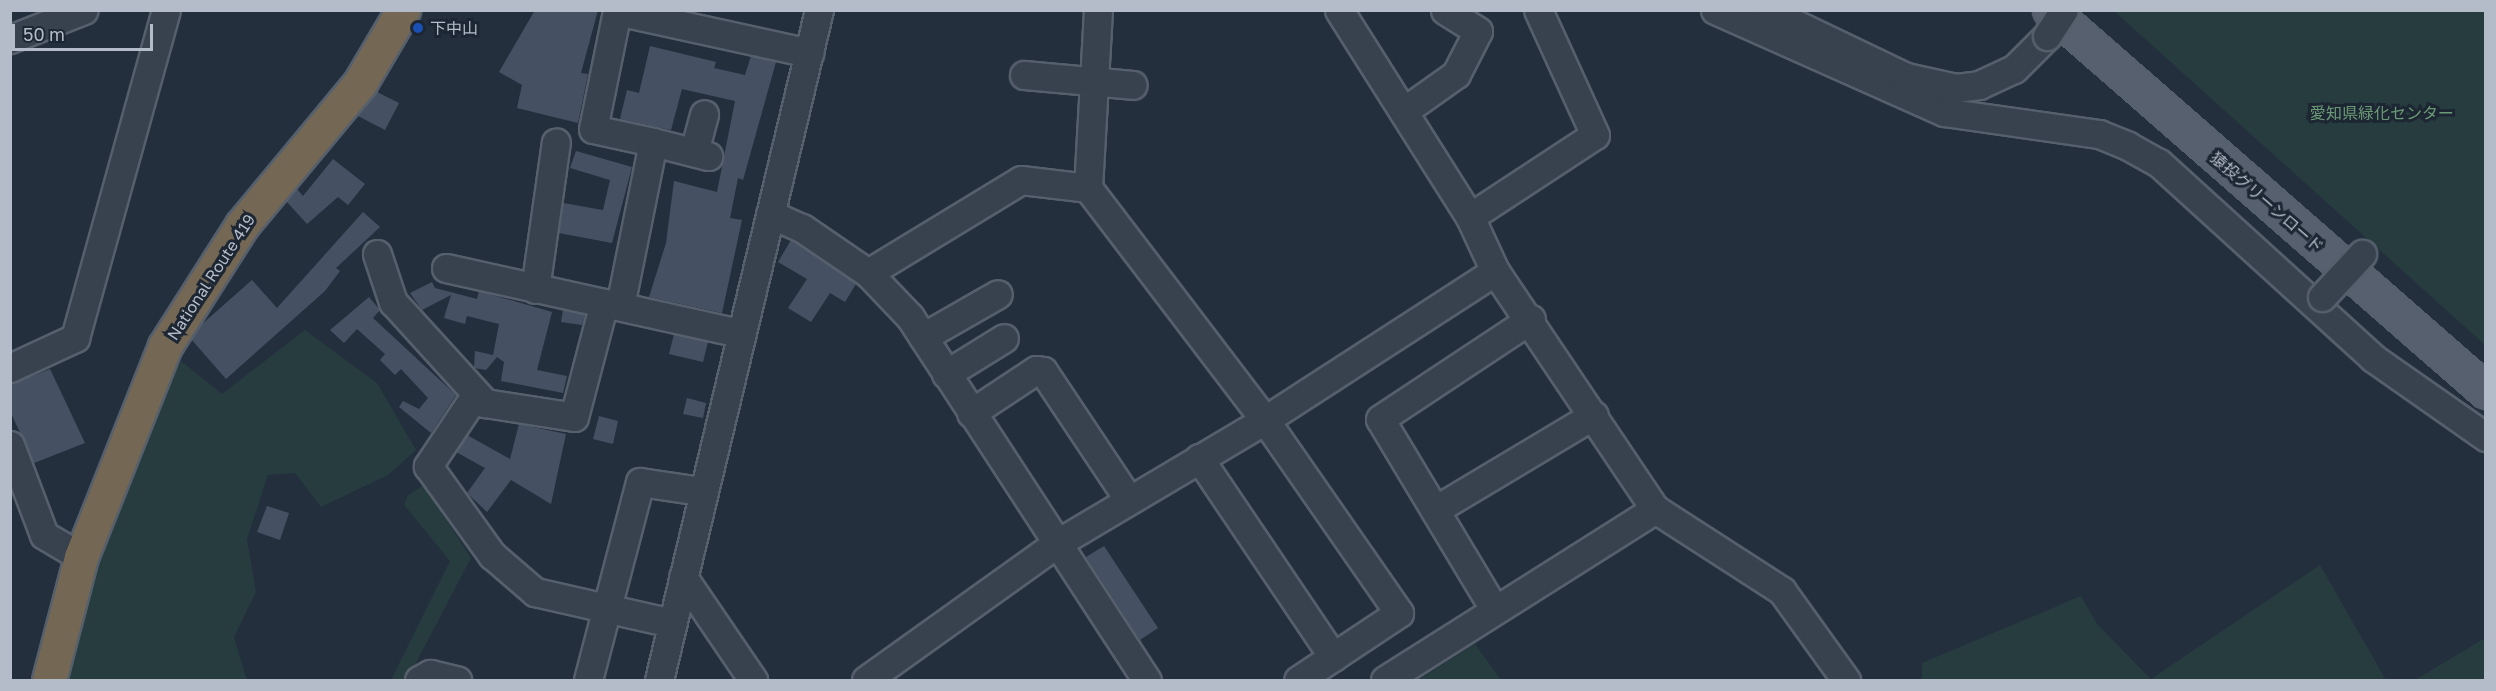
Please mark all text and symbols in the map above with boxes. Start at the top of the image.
scale bar [15,12,156,50]
place label: 下中山 [430,18,478,38]
marker: 下中山 [411,21,425,35]
text: 50 m [23,23,65,45]
park label: 愛知県緑化センター [2310,103,2454,123]
street label: 猿投グリーンロード [2206,148,2328,256]
street label: National Route 419 [163,210,259,344]

